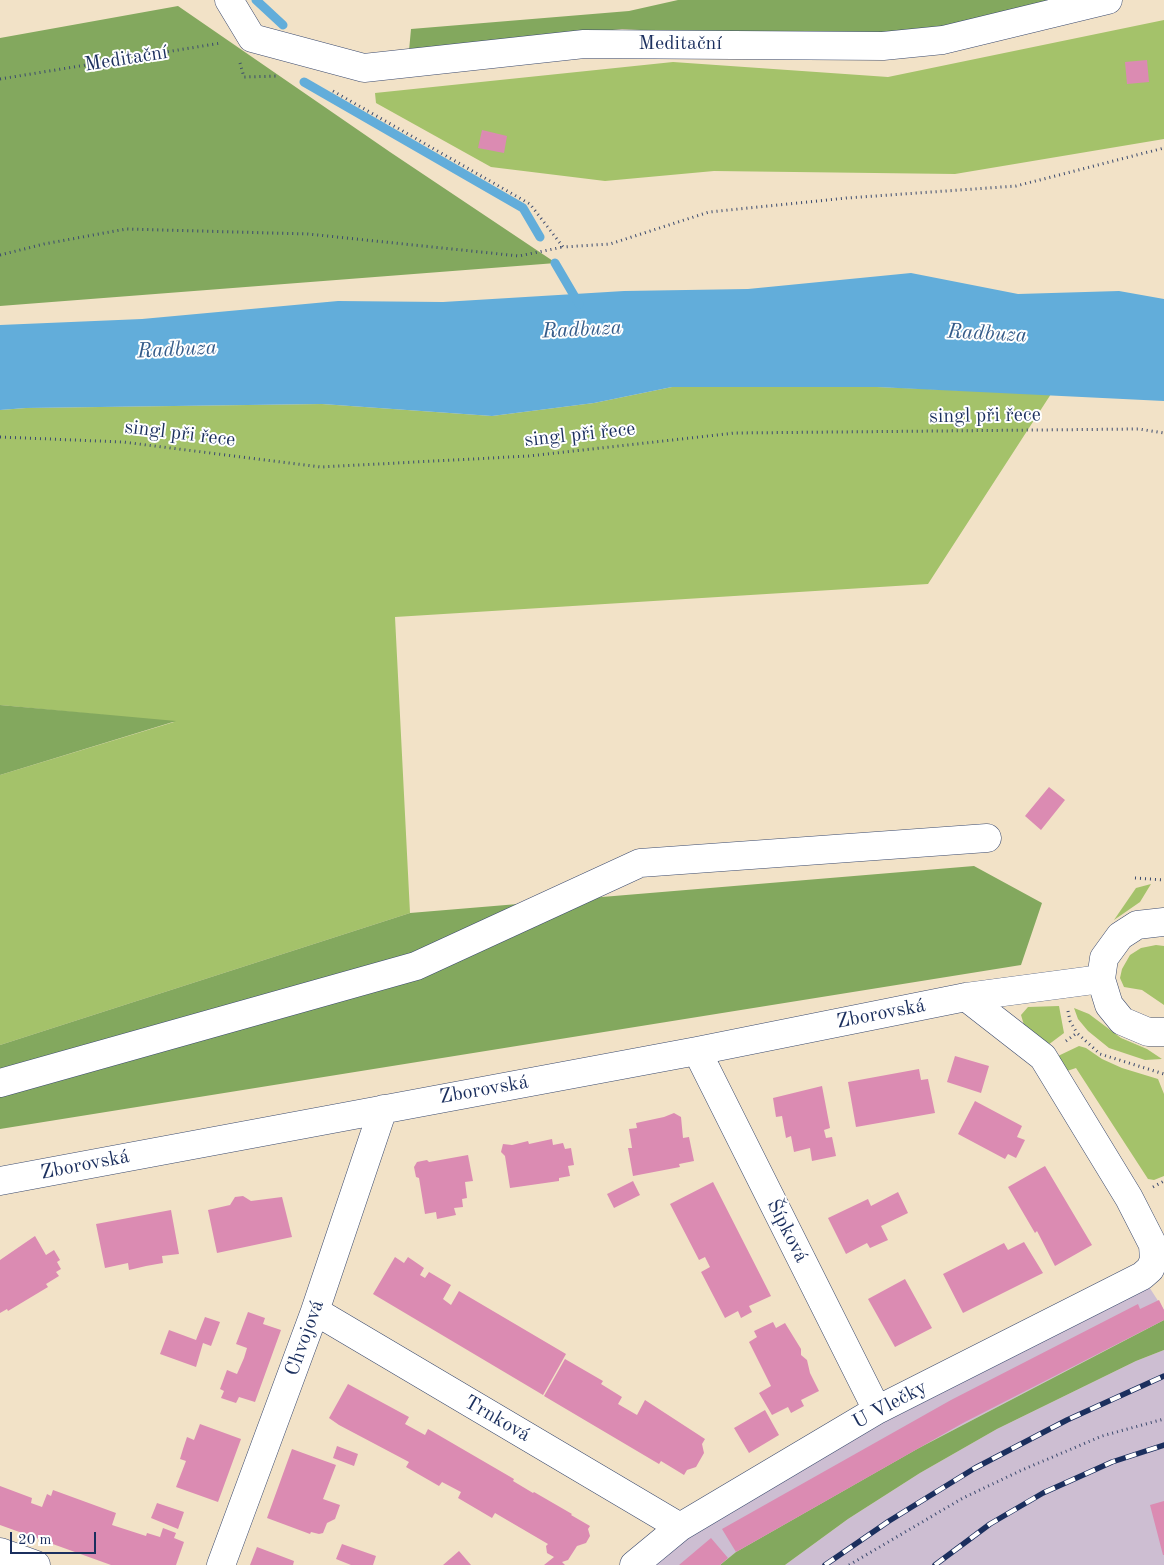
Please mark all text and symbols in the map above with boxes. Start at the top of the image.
street label: Meditační [638,32,722,56]
street label: Meditační [83,41,169,77]
water label: Radbuza [541,315,623,345]
water label: Radbuza [946,319,1028,349]
water label: Radbuza [136,335,218,365]
street label: singl při řece [929,403,1041,429]
street label: singl při řece [123,415,237,453]
street label: singl při řece [523,417,637,453]
street label: Zborovská [835,994,927,1034]
street label: Zborovská [438,1070,530,1110]
street label: Zborovská [39,1145,131,1185]
street label: Šípková [761,1195,813,1267]
street label: Chvojová [280,1297,330,1379]
street label: U Vlečky [849,1375,931,1435]
street label: Trnková [460,1390,534,1448]
scale bar [12,1522,99,1554]
text: 20 m [18,1533,52,1548]

